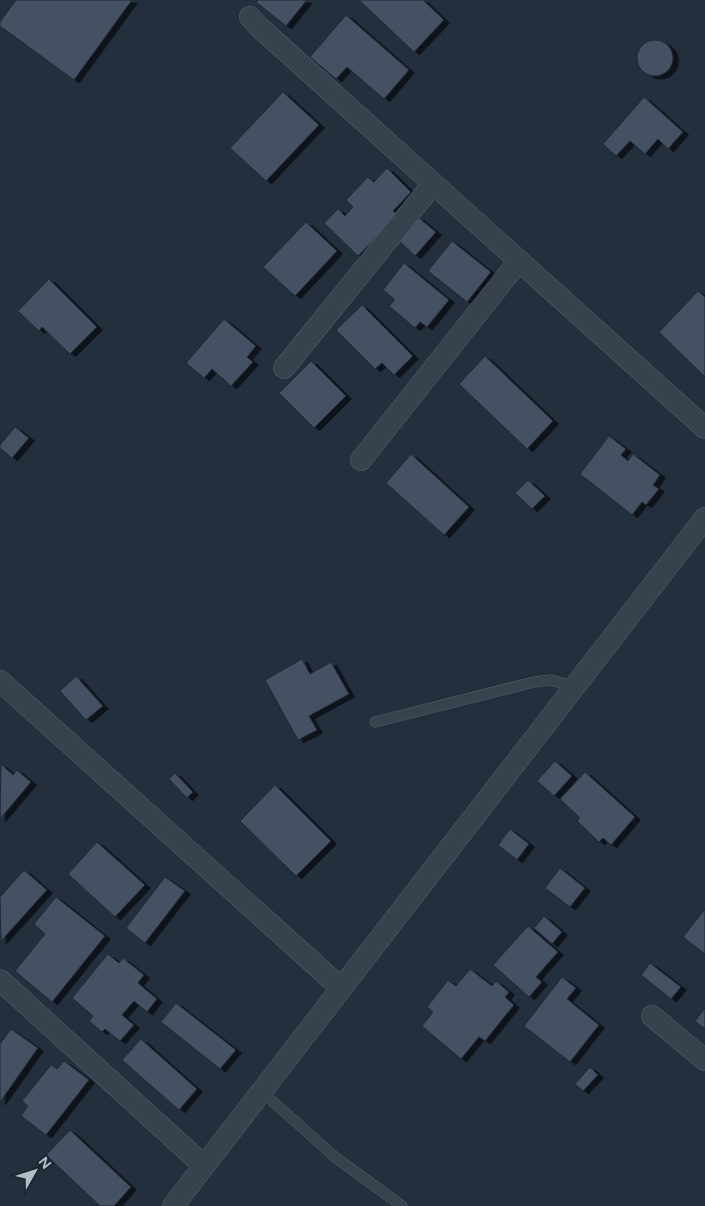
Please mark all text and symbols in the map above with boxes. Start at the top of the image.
north arrow [10,1146,60,1196]
text: N [35,1154,55,1173]

